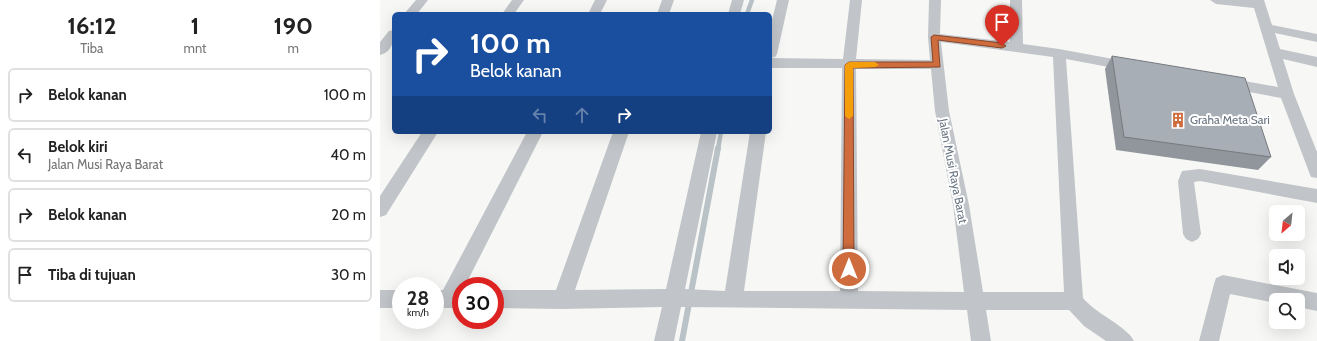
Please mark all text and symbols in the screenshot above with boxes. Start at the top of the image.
pin [985,5,1019,46]
text: 16:12 [67,11,116,40]
text: 1 [191,11,199,40]
text: 190 [274,11,313,40]
icon: arrive [991,11,1013,33]
text: 100 m [470,26,551,60]
icon: right [404,28,456,80]
text: Tiba [80,40,103,56]
text: mnt [183,40,206,56]
text: m [288,40,299,56]
text: Belok kanan [470,60,562,82]
icon: right [14,84,36,106]
text: Belok kanan [48,86,127,104]
text: 100 m [324,86,366,104]
icon: left [529,104,551,126]
icon: ahead [571,104,593,126]
icon: right [613,104,635,126]
building icon: Graha Meta Sari [1169,111,1187,129]
place label: Graha Meta Sari [1190,112,1270,127]
street label: Jalan Musi Raya Barat [936,116,971,224]
text: Belok kiri [48,138,108,156]
icon: left [14,144,36,166]
text: 40 m [330,146,366,164]
text: Jalan Musi Raya Barat [48,156,163,172]
icon: right [14,204,36,226]
north arrow [1269,205,1305,241]
map controls [1269,205,1305,329]
text: Belok kanan [48,206,127,224]
text: 20 m [331,206,366,224]
position arrow [828,248,870,290]
button: sound [1269,249,1305,285]
icon: arrive [14,264,36,286]
text: Tiba di tujuan [48,266,136,284]
text: 30 m [331,266,366,284]
speed limit sign: 30 [452,277,504,329]
text: 28 [407,286,429,310]
button: search [1269,293,1305,329]
text: km/h [407,306,429,319]

